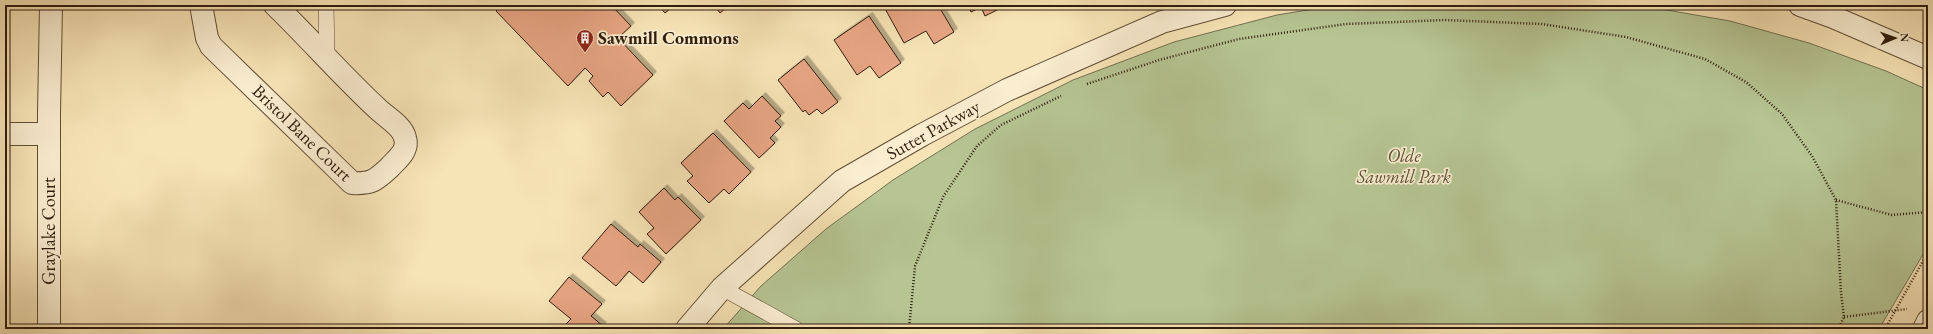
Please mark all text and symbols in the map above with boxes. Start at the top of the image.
north arrow [1875,18,1915,58]
place label: Sawmill Commons [598,26,739,49]
building icon: Sawmill Commons [575,28,595,53]
text: N [1898,33,1912,42]
street label: Bristol Bane Court [248,79,357,186]
street label: Sutter Parkway [882,94,984,165]
park label: Olde Sawmill Park [1356,144,1451,188]
street label: Graylake Court [37,177,60,285]

